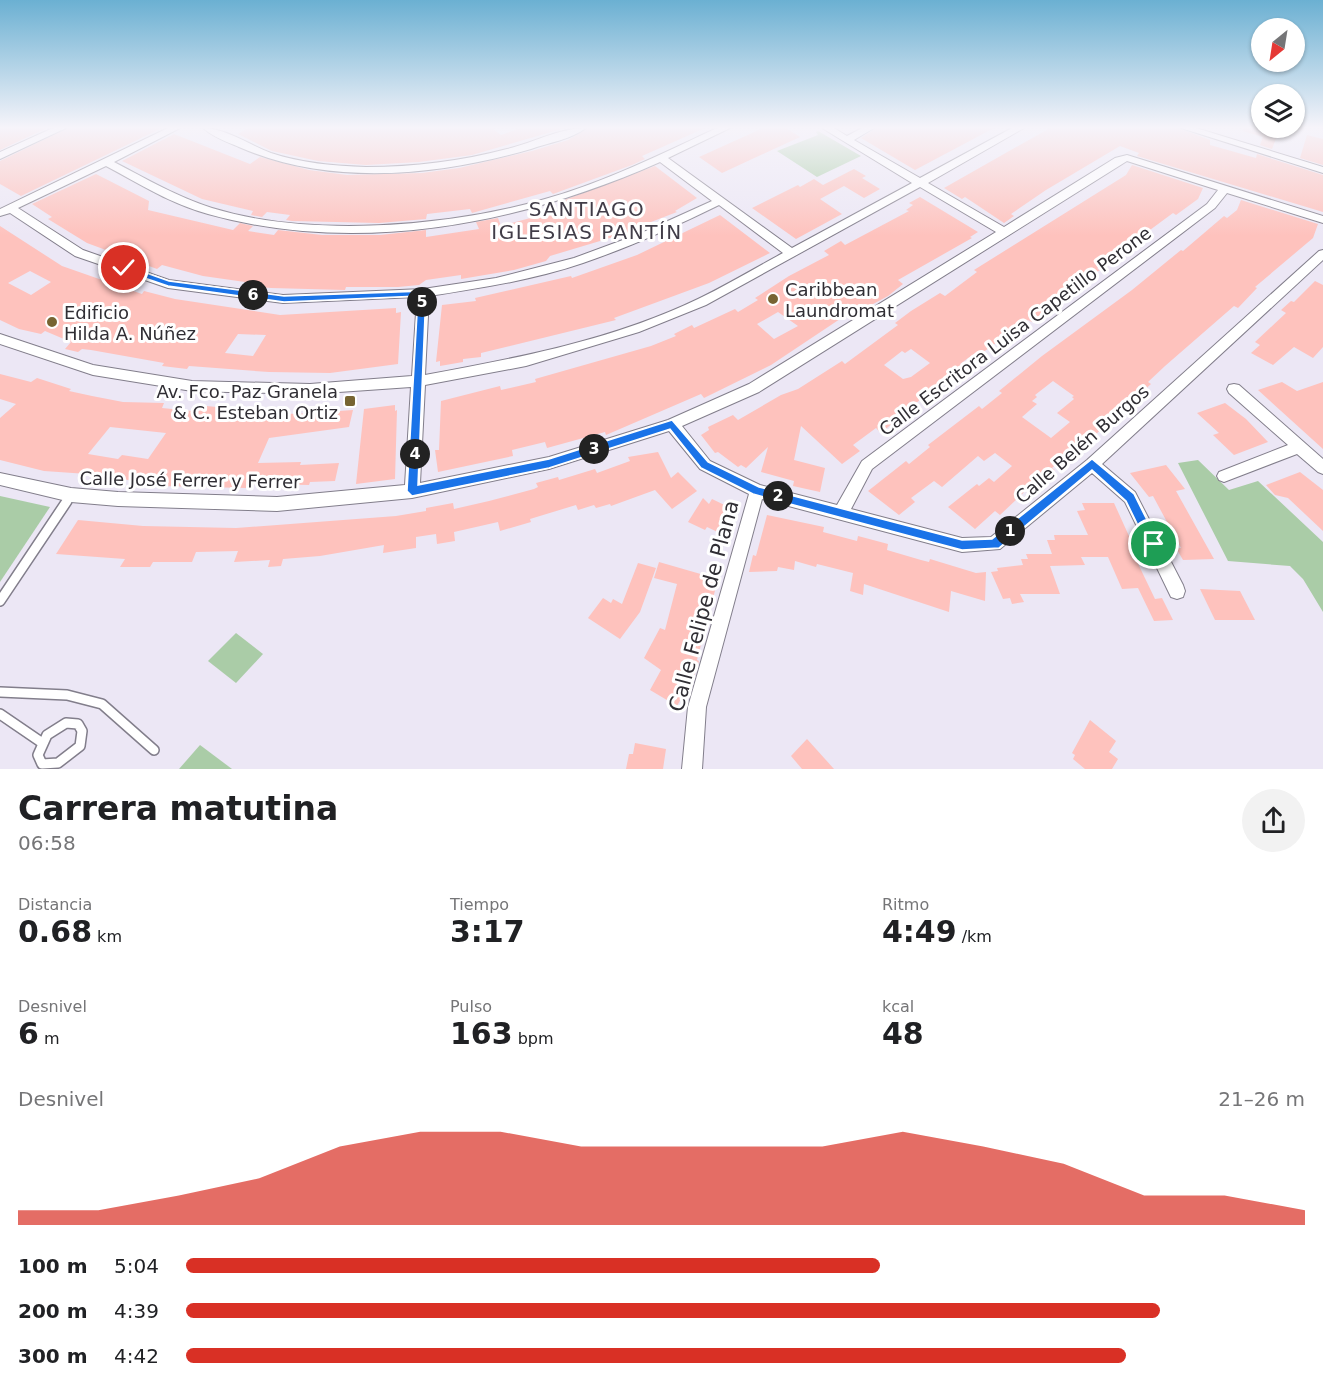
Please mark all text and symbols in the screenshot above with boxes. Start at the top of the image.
north arrow [1251,18,1305,72]
map controls [1251,18,1305,138]
button: layers [1251,84,1305,138]
district label: SANTIAGO IGLESIAS PANTÍN [491,197,683,244]
street label: Calle Escritora Luisa Capetillo Perone [875,222,1155,440]
pin [98,242,149,293]
icon: check [107,251,140,284]
place label: Caribbean Laundromat [785,279,894,321]
pin: 6 [238,280,268,310]
text: 6 [247,285,259,304]
pin: 5 [407,287,437,317]
text: 5 [416,292,428,311]
marker: Caribbean Laundromat [766,292,780,306]
place label: Edificio Hilda A. Núñez [64,302,196,344]
marker: Edificio Hilda A. Núñez [45,315,59,329]
street label: Calle Belén Burgos [1011,380,1153,508]
place label: Av. Fco. Paz Granela & C. Esteban Ortiz [157,381,338,423]
marker: Av. Fco. Paz Granela & C. Esteban Ortiz [343,394,357,408]
pin: 3 [579,434,609,464]
pin: 4 [400,439,430,469]
text: 3 [588,439,600,458]
text: 4 [409,444,421,463]
street label: Calle José Ferrer y Ferrer [79,468,301,492]
pin: 2 [763,481,793,511]
text: 2 [772,486,784,505]
street label: Calle Felipe de Plana [664,498,744,714]
pin: 1 [995,516,1025,546]
pin [1128,518,1179,569]
text: 1 [1004,521,1016,540]
icon: arrive [1137,527,1170,560]
text: Carrera matutina [18,789,338,828]
button: share [1242,789,1305,852]
text: 06:58 [18,831,76,855]
text: Distancia [18,895,92,914]
text: Tiempo [450,895,509,914]
text: Ritmo [882,895,929,914]
text: 0.68 [18,914,92,949]
text: 3:17 [450,914,525,949]
text: 4:49 [882,914,957,949]
text: km [92,927,122,946]
text: /km [957,927,992,946]
text: Desnivel [18,997,87,1016]
text: Pulso [450,997,492,1016]
text: kcal [882,997,914,1016]
text: 6 [18,1016,39,1051]
text: 163 [450,1016,513,1051]
text: 48 [882,1016,924,1051]
text: m [39,1029,60,1048]
text: bpm [513,1029,554,1048]
text: Desnivel [18,1087,104,1111]
text: 21–26 m [1218,1087,1305,1111]
text: 100 m [18,1254,88,1278]
text: 5:04 [114,1254,159,1278]
text: 200 m [18,1299,88,1323]
text: 4:39 [114,1299,159,1323]
text: 300 m [18,1344,88,1368]
text: 4:42 [114,1344,159,1368]

